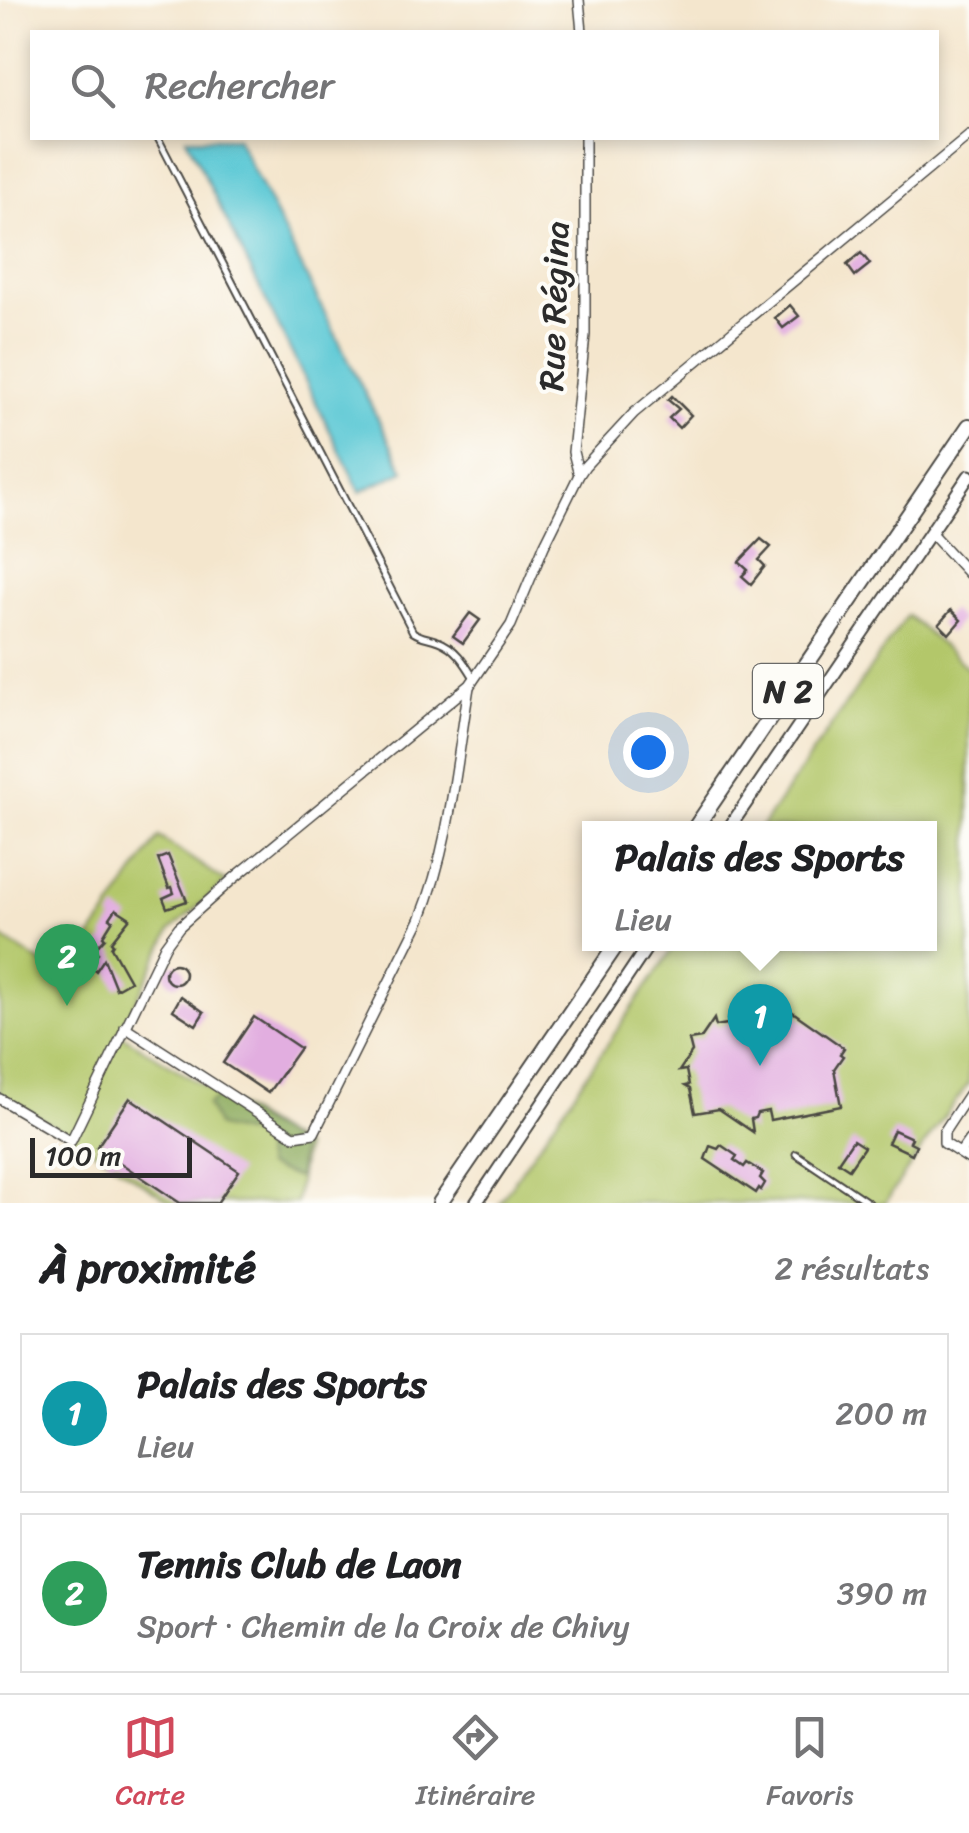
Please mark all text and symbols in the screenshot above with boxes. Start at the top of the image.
search box [30,30,939,140]
text: Rechercher [145,52,334,119]
icon: search [65,58,120,113]
street label: Rue Régina [520,220,588,392]
road number: N 2 [753,664,823,718]
your location [623,727,674,778]
popup [582,821,937,951]
text: Palais des Sports [615,824,904,891]
text: Lieu [615,891,672,948]
pin: 2 [34,924,100,1006]
pin: 1 [728,984,792,1066]
text: 100 m [45,1131,121,1180]
scale bar [30,1133,192,1178]
text: À proximité [40,1231,256,1305]
text: 2 résultats [775,1240,929,1297]
text: Palais des Sports [137,1351,427,1418]
text: 1 [68,1385,81,1442]
text: 200 m [835,1385,927,1442]
text: Lieu [137,1418,194,1475]
text: Tennis Club de Laon [137,1531,462,1598]
text: 2 [65,1565,84,1622]
text: 390 m [837,1565,927,1622]
text: Sport · Chemin de la Croix de Chivy [137,1598,629,1655]
tab: Carte [115,1710,185,1819]
tab: Itinéraire [416,1710,536,1819]
tab: Favoris [766,1710,854,1819]

